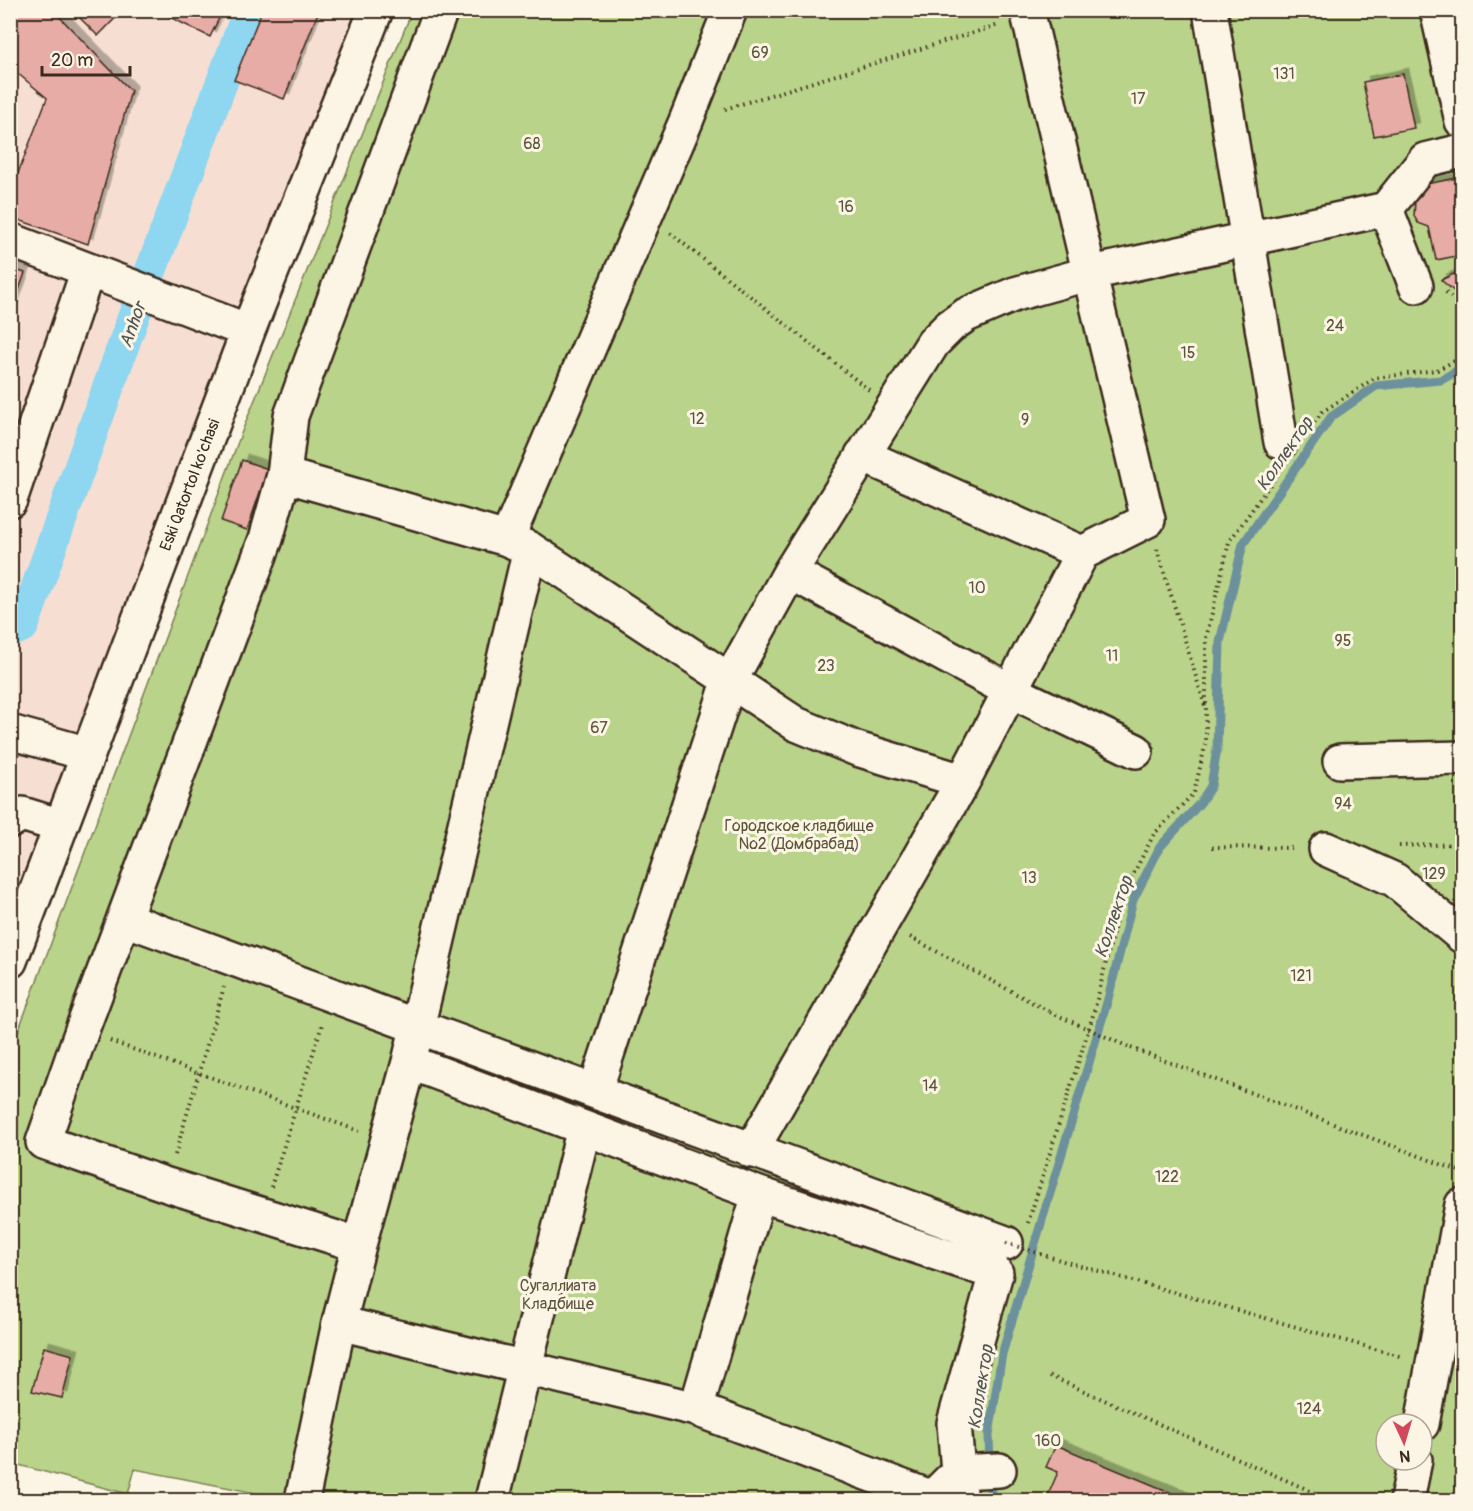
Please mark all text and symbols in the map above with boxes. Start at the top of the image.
scale bar [42,39,130,77]
park label: 69 [751,43,769,63]
text: 20 m [51,49,93,72]
park label: 131 [1273,64,1295,84]
park label: 17 [1131,89,1146,109]
park label: 68 [523,134,541,154]
park label: 16 [838,197,854,217]
water label: Anhor [114,297,153,351]
park label: 24 [1326,316,1344,336]
park label: 15 [1181,343,1195,363]
park label: 12 [689,409,705,429]
park label: 9 [1021,410,1029,430]
water label: Коллектор [1251,412,1319,495]
street label: Eski Qatortol ko'chasi [156,416,224,554]
park label: 10 [968,578,986,598]
park label: 95 [1335,631,1351,651]
park label: 11 [1106,646,1118,666]
park label: 23 [817,656,835,676]
park label: 67 [590,718,608,738]
park label: 94 [1334,794,1352,814]
park label: Городское кладбище №2 (Домбрабад) [724,816,874,854]
park label: 129 [1422,864,1446,884]
park label: 13 [1021,868,1037,888]
water label: Коллектор [1089,872,1139,961]
park label: 121 [1290,966,1312,986]
park label: 14 [922,1076,938,1096]
park label: 122 [1155,1167,1179,1187]
park label: Сугаллиата Кладбище [520,1276,596,1314]
water label: Коллектор [963,1342,999,1430]
park label: 124 [1297,1399,1321,1419]
north arrow [1374,1412,1434,1472]
park label: 160 [1035,1431,1061,1451]
text: N [1399,1446,1411,1466]

